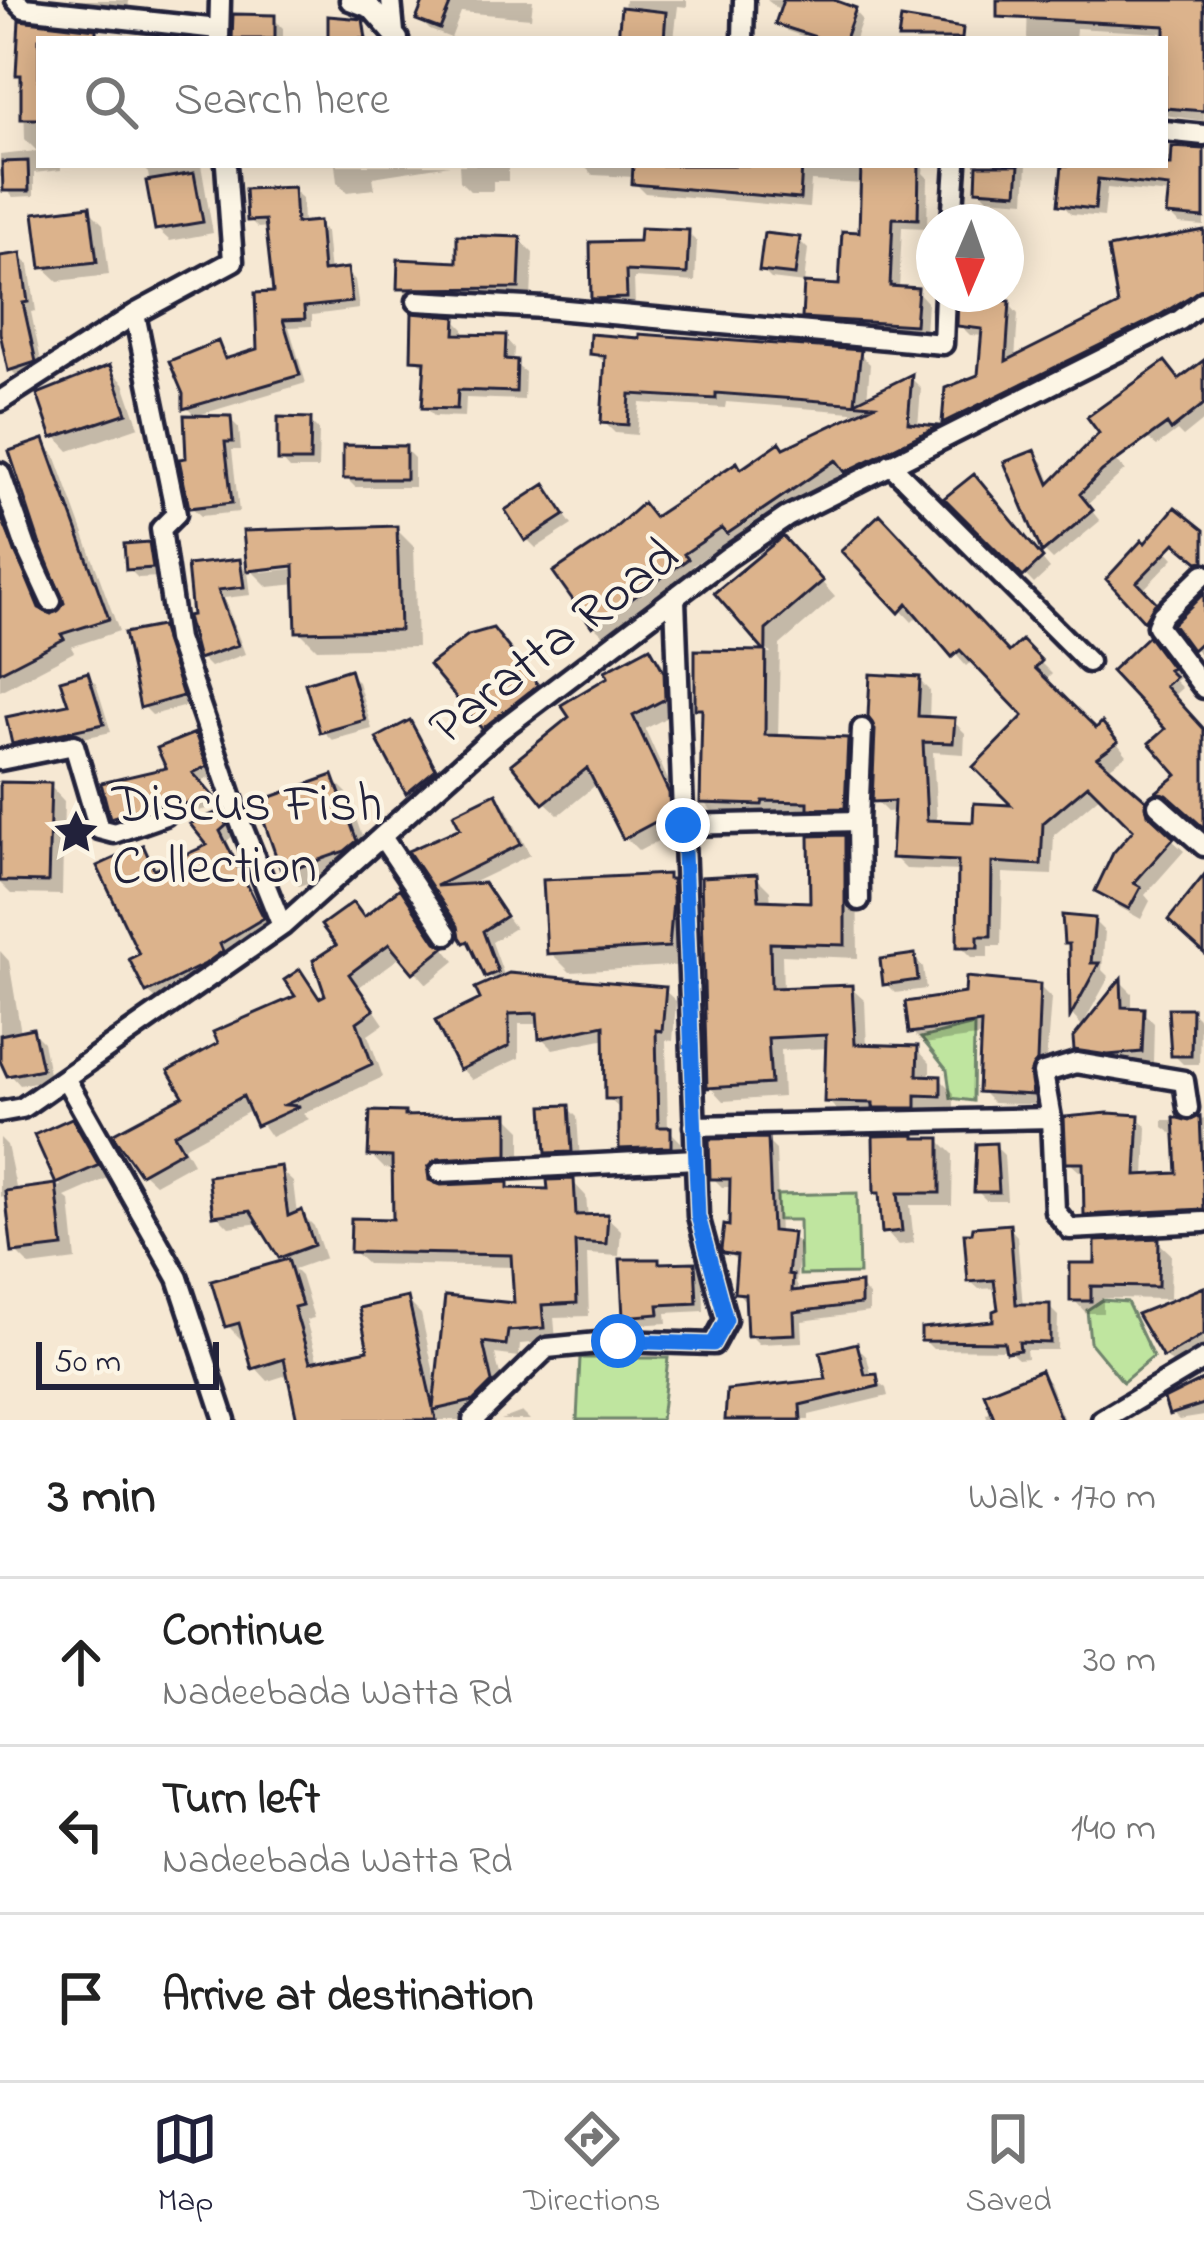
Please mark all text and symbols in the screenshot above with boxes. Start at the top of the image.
search box [36,36,1168,168]
icon: search [78,69,144,135]
text: Search here [174,69,390,135]
north arrow [916,204,1024,312]
street label: Paratta Road [414,521,698,767]
place label: Discus Fish Collection [110,768,382,908]
route end [656,798,710,852]
place icon: Discus Fish Collection [51,807,101,857]
route start [591,1314,645,1368]
scale bar [36,1336,219,1389]
text: 50 m [54,1339,121,1387]
text: 3 min [48,1461,156,1536]
text: Walk · 170 m [968,1470,1156,1527]
text: Continue [162,1600,323,1666]
icon: ahead [48,1629,114,1695]
text: 30 m [1083,1633,1156,1690]
text: Nadeebada Watta Rd [162,1666,512,1723]
text: Turn left [162,1768,320,1834]
icon: left [48,1797,114,1863]
text: 140 m [1071,1801,1156,1858]
text: Nadeebada Watta Rd [162,1834,512,1891]
icon: arrive [48,1965,114,2031]
text: Arrive at destination [162,1965,533,2031]
tab: Map [152,2106,218,2226]
tab: Directions [523,2106,661,2226]
tab: Saved [965,2106,1052,2226]

